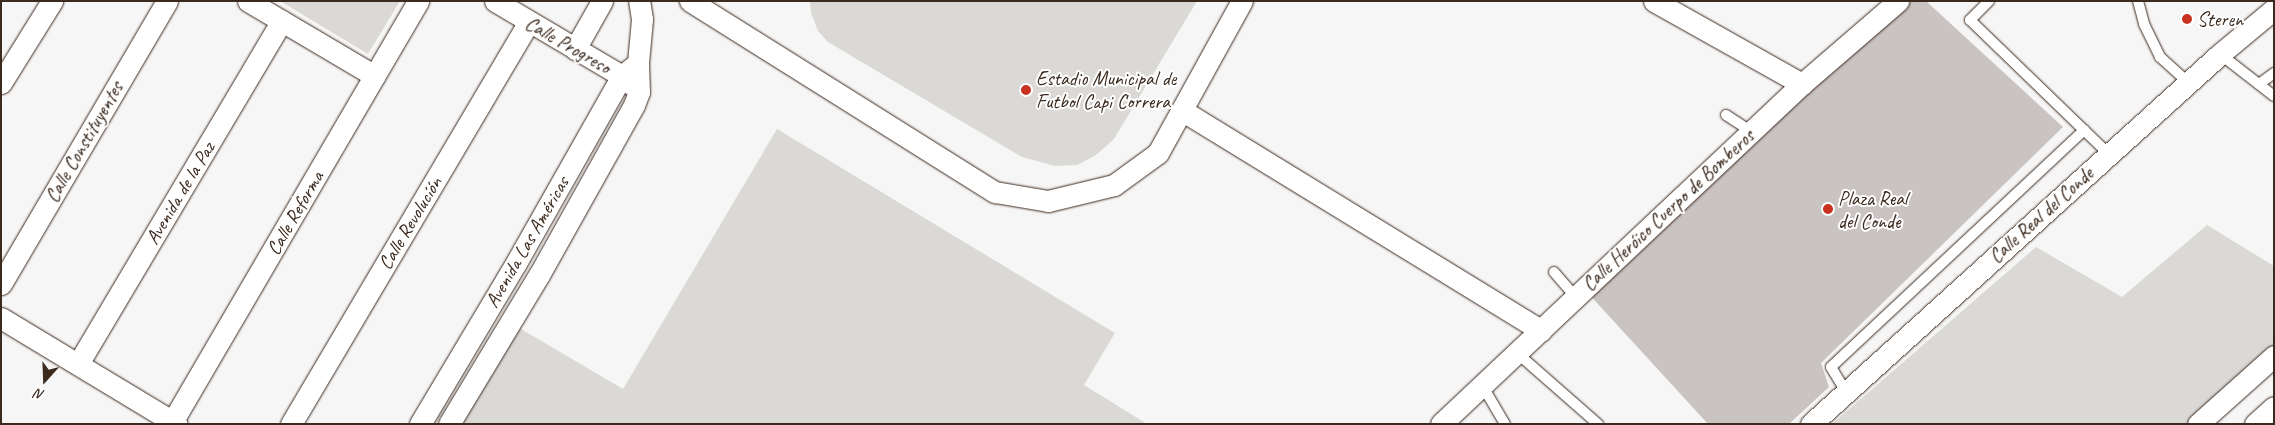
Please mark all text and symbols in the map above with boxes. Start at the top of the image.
place label: Steren [2197,7,2243,31]
street label: Calle Progreso [521,11,615,79]
marker: Steren [2181,13,2193,25]
place label: Estadio Municipal de Futbol Capi Correra [1036,66,1176,113]
street label: Calle Constituyentes [40,77,128,207]
marker: Estadio Municipal de Futbol Capi Correra [1020,84,1032,96]
street label: Calle Heróico Cuerpo de Bomberos [1578,125,1758,295]
street label: Avenida de la Paz [140,137,220,249]
street label: Calle Real del Conde [1984,162,2098,268]
street label: Calle Reforma [261,167,329,259]
street label: Calle Revolucíón [373,172,447,274]
street label: Avenida Las Américas [480,173,574,311]
place label: Plaza Real del Conde [1838,186,1907,233]
marker: Plaza Real del Conde [1822,203,1834,215]
north arrow [20,355,70,405]
text: N [33,385,47,404]

